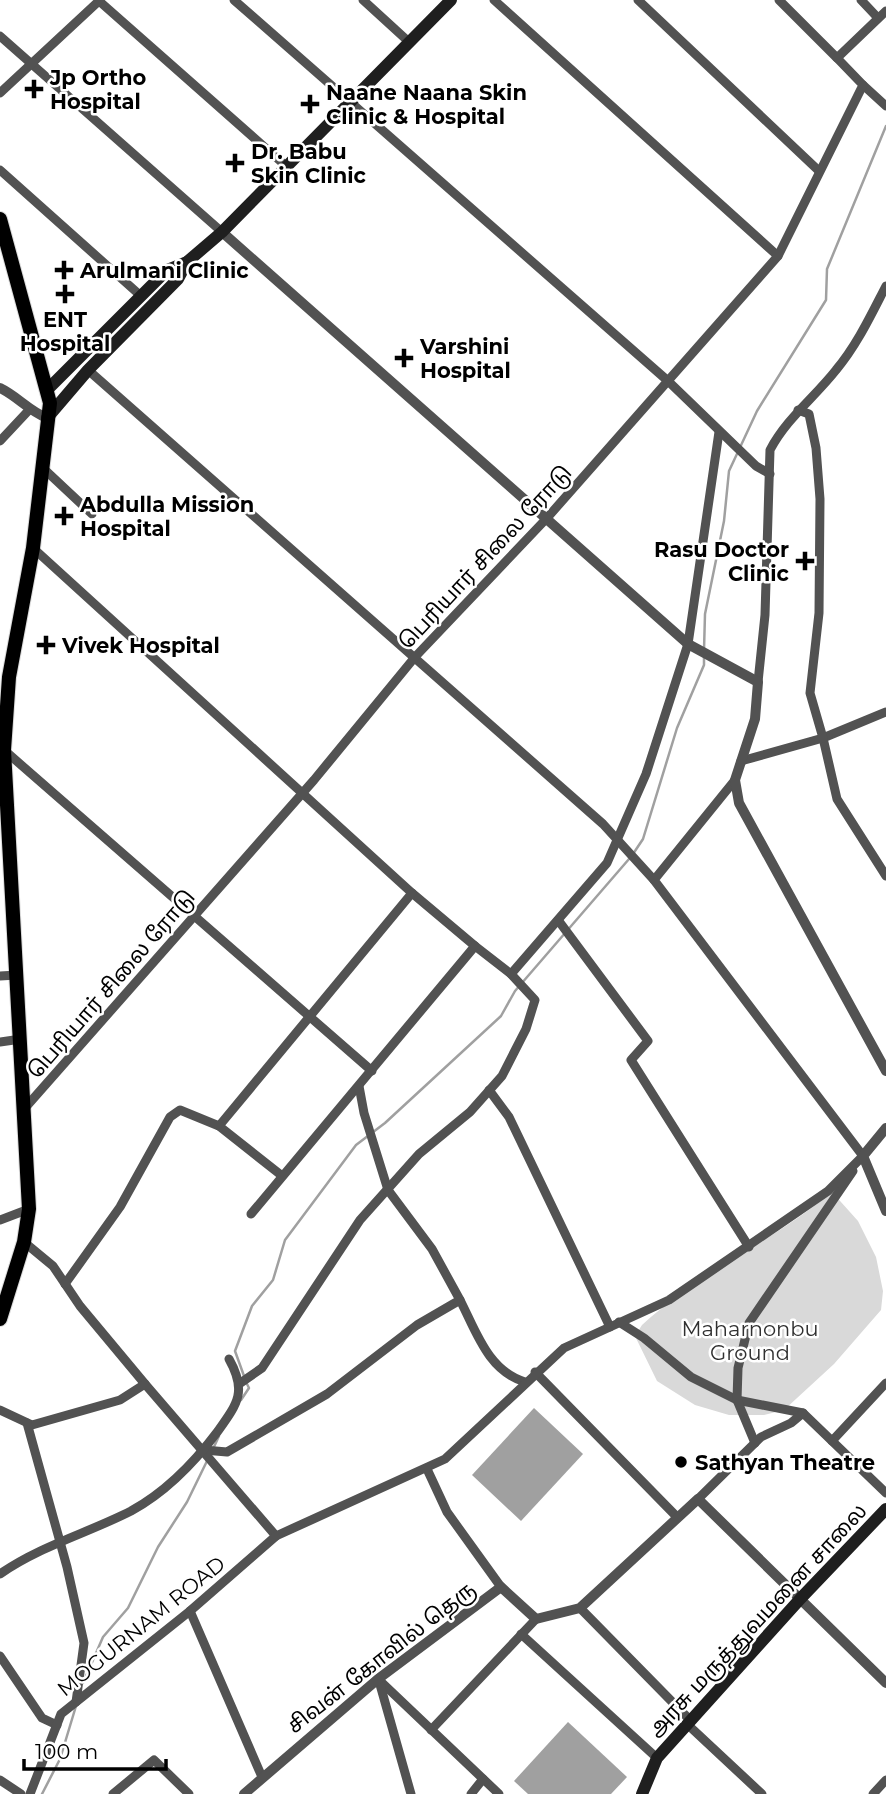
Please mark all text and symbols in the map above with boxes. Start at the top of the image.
place label: Jp Ortho Hospital [49,65,147,114]
marker: Jp Ortho Hospital [24,79,44,99]
place label: Naane Naana Skin Clinic & Hospital [326,80,527,129]
marker: Naane Naana Skin Clinic & Hospital [300,94,320,114]
place label: Dr. Babu Skin Clinic [251,139,367,188]
marker: Dr. Babu Skin Clinic [225,153,245,173]
place label: Arulmani Clinic [79,258,249,283]
marker: Arulmani Clinic [54,260,74,280]
marker: ENT Hospital [55,284,75,304]
place label: ENT Hospital [20,307,110,356]
place label: Varshini Hospital [419,334,511,383]
marker: Varshini Hospital [394,348,414,368]
street label: பெரியார் சிலை ரோடு [393,460,577,655]
place label: Abdulla Mission Hospital [79,492,254,541]
marker: Abdulla Mission Hospital [54,506,74,526]
place label: Rasu Doctor Clinic [654,537,790,586]
marker: Rasu Doctor Clinic [795,551,815,571]
place label: Vivek Hospital [61,633,220,658]
marker: Vivek Hospital [36,635,56,655]
street label: பெரியார் சிலை ரோடு [22,885,200,1084]
park label: Maharnonbu Ground [681,1316,819,1365]
place label: Sathyan Theatre [695,1450,875,1475]
marker: Sathyan Theatre [673,1454,689,1470]
street label: அரசு மருத்துவமனை சாலை [642,1498,873,1743]
street label: MOGURNAM ROAD [52,1551,230,1701]
street label: சிவன் கோவில் தெரு [282,1576,481,1740]
scale bar [24,1728,166,1772]
text: 100 m [35,1739,98,1764]

